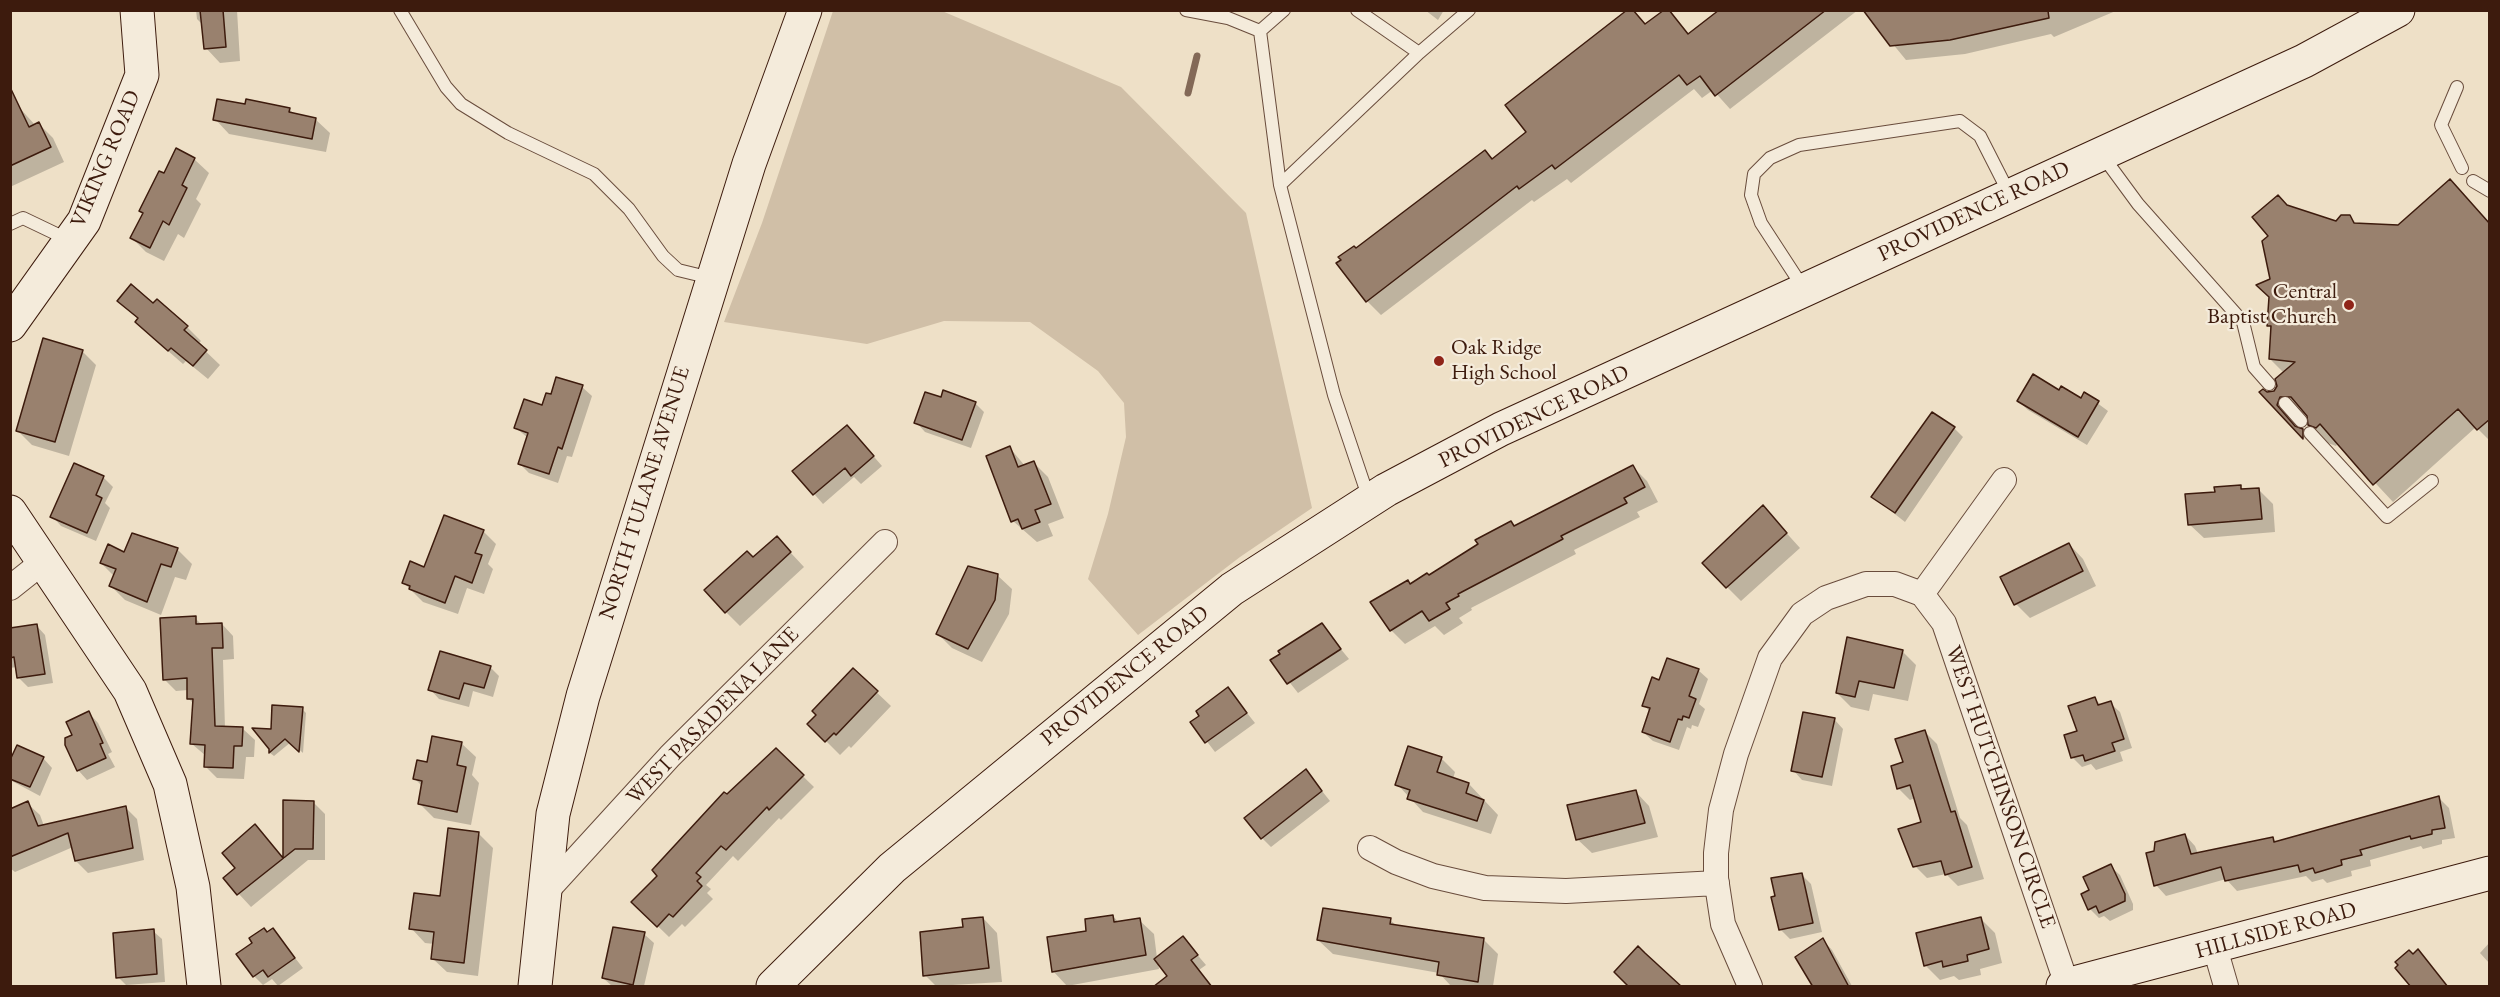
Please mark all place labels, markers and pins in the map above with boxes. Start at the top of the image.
place label: Central Baptist Church [2207,279,2337,330]
marker: Central Baptist Church [2342,298,2356,312]
place label: Oak Ridge High School [1451,335,1557,386]
marker: Oak Ridge High School [1432,354,1446,368]

